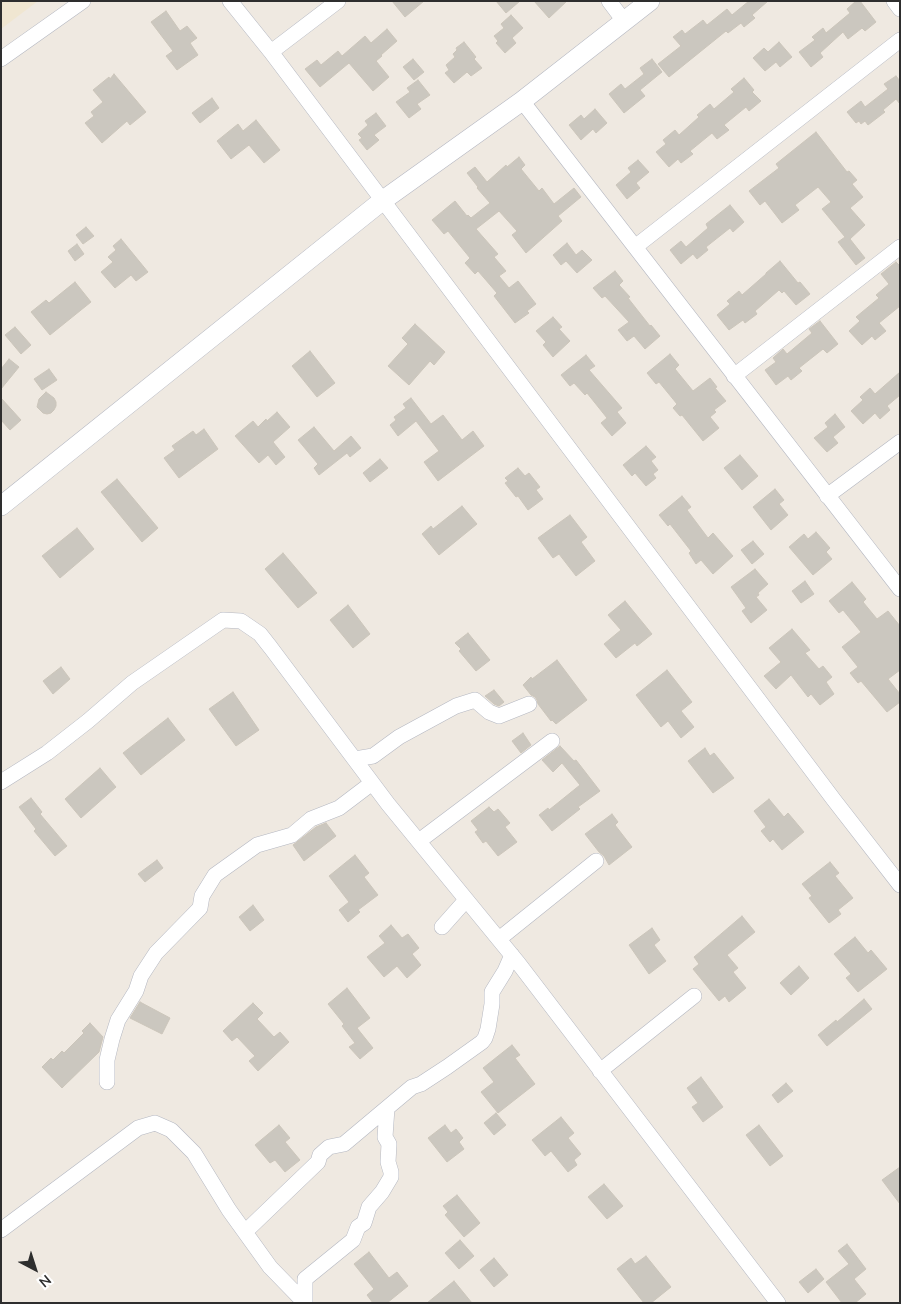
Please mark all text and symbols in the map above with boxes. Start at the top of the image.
north arrow [10,1244,60,1294]
text: N [35,1270,55,1292]

